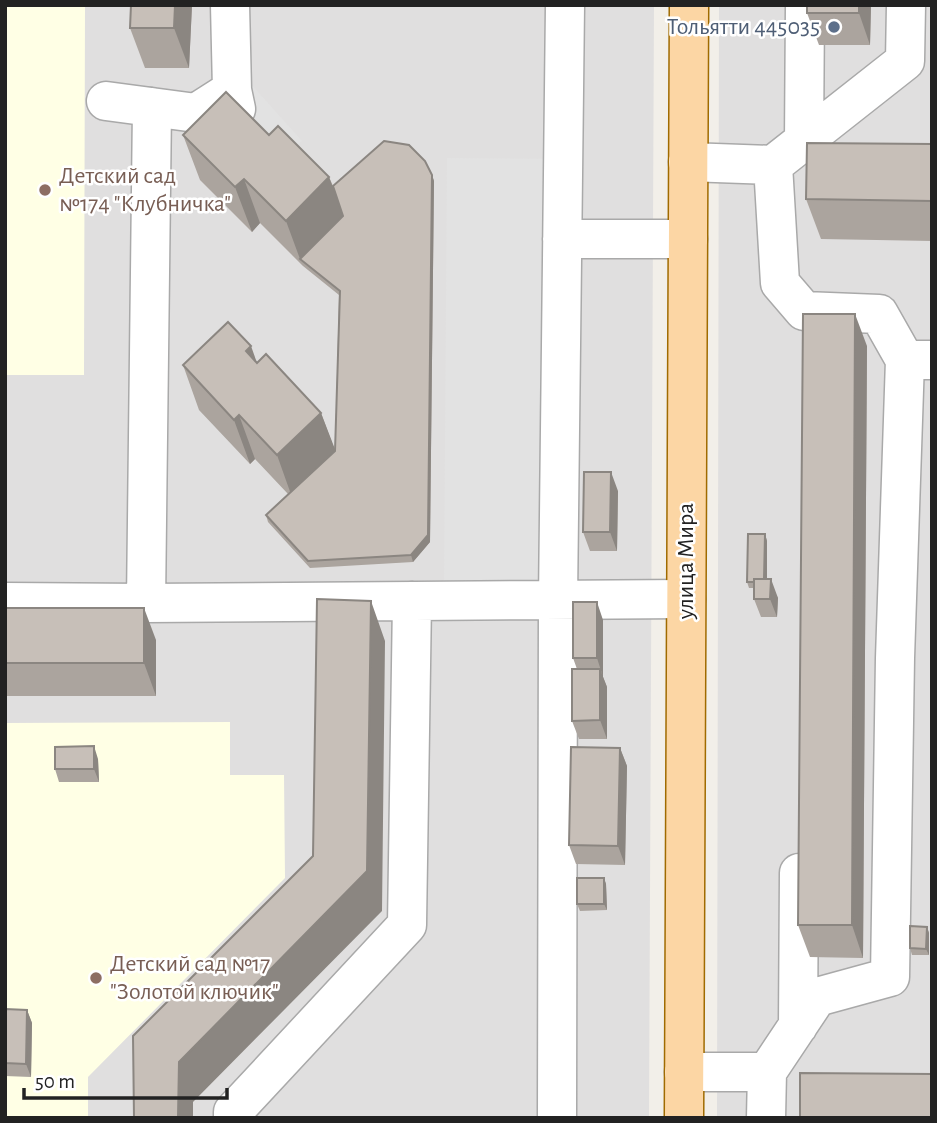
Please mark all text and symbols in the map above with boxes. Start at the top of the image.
place label: Тольятти 445035 [667,15,820,39]
marker: Тольятти 445035 [826,19,842,35]
place label: Детский сад №174 "Клубничка" [59,164,231,216]
marker: Детский сад №174 "Клубничка" [37,182,53,198]
street label: улица Мира [674,503,698,620]
place label: Детский сад №17 "Золотой ключик" [110,952,279,1004]
marker: Детский сад №17 "Золотой ключик" [88,970,104,986]
scale bar [24,1056,228,1100]
text: 50 m [35,1071,75,1092]

